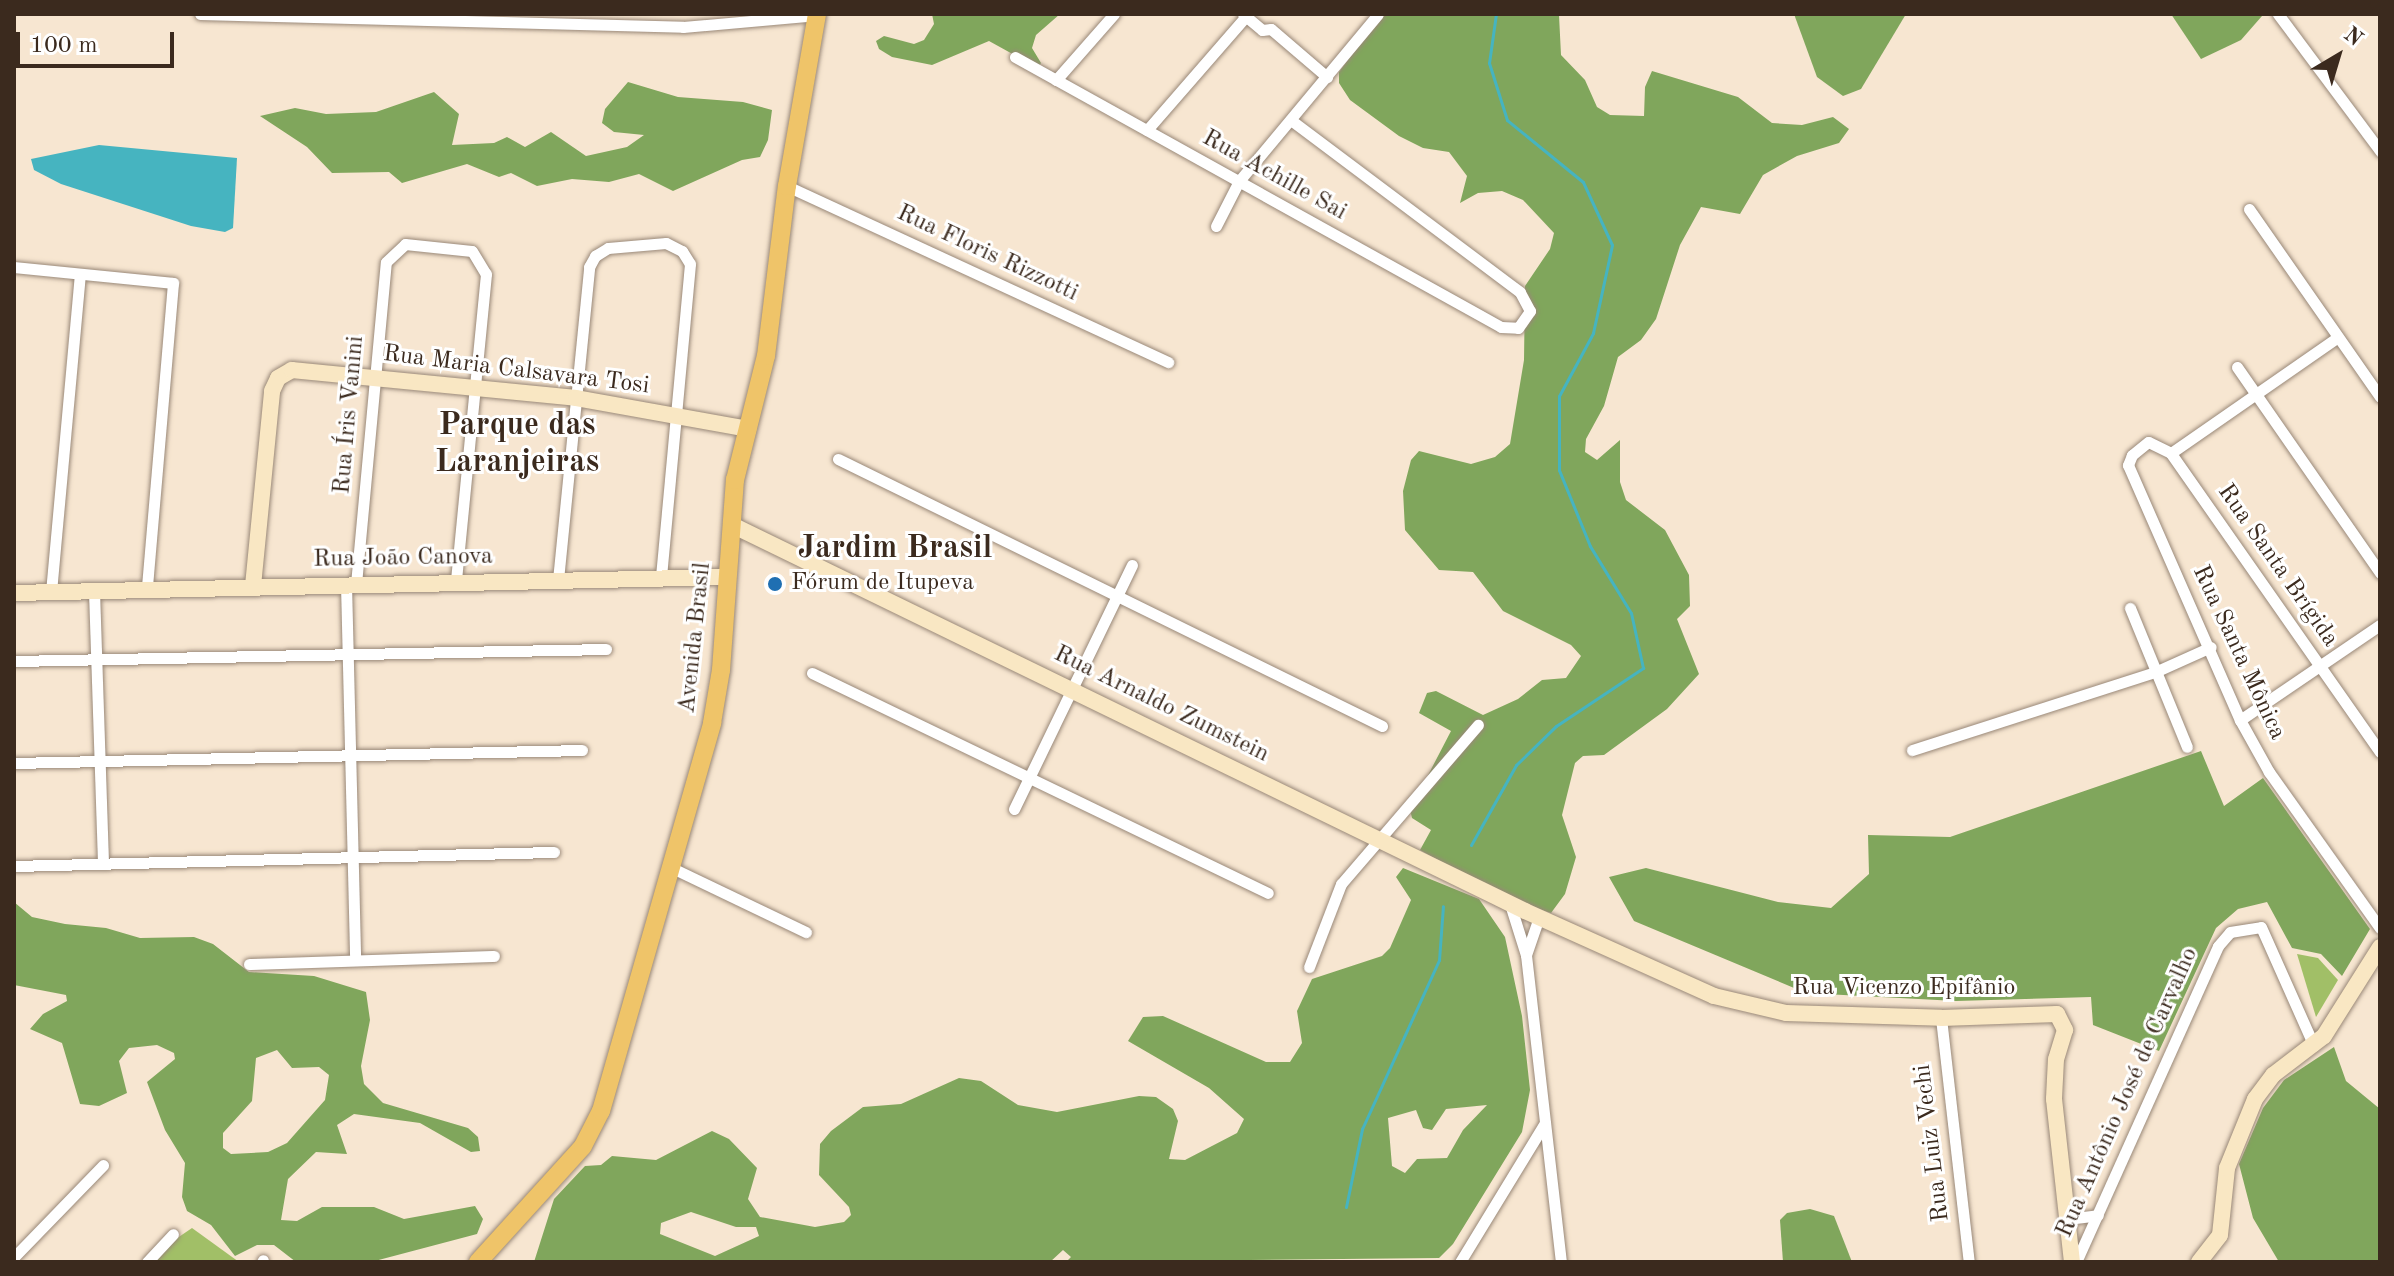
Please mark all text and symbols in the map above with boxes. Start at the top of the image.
scale bar [20,16,178,66]
north arrow [2298,16,2378,96]
text: N [2339,23,2366,51]
text: 100 m [30,34,98,58]
street label: Rua Achille Sai [1197,124,1351,228]
street label: Rua Floris Rizzotti [892,199,1082,309]
street label: Rua Íris Vanini [329,335,371,495]
street label: Rua Maria Calsavara Tosi [381,340,651,402]
district label: Parque das Laranjeiras [435,408,599,483]
street label: Rua Santa Brígida [2210,479,2344,653]
district label: Jardim Brasil [798,530,992,568]
street label: Rua João Canova [313,543,493,575]
street label: Avenida Brasil [674,561,718,715]
street label: Rua Santa Mônica [2185,561,2291,745]
place label: Fórum de Itupeva [791,570,974,598]
marker: Fórum de Itupeva [766,575,784,593]
street label: Rua Arnaldo Zumstein [1049,640,1273,770]
street label: Rua Antônio José de Carvalho [2051,943,2205,1243]
street label: Rua Vicenzo Epifânio [1793,975,2015,1003]
street label: Rua Luiz Vechi [1909,1063,1957,1223]

